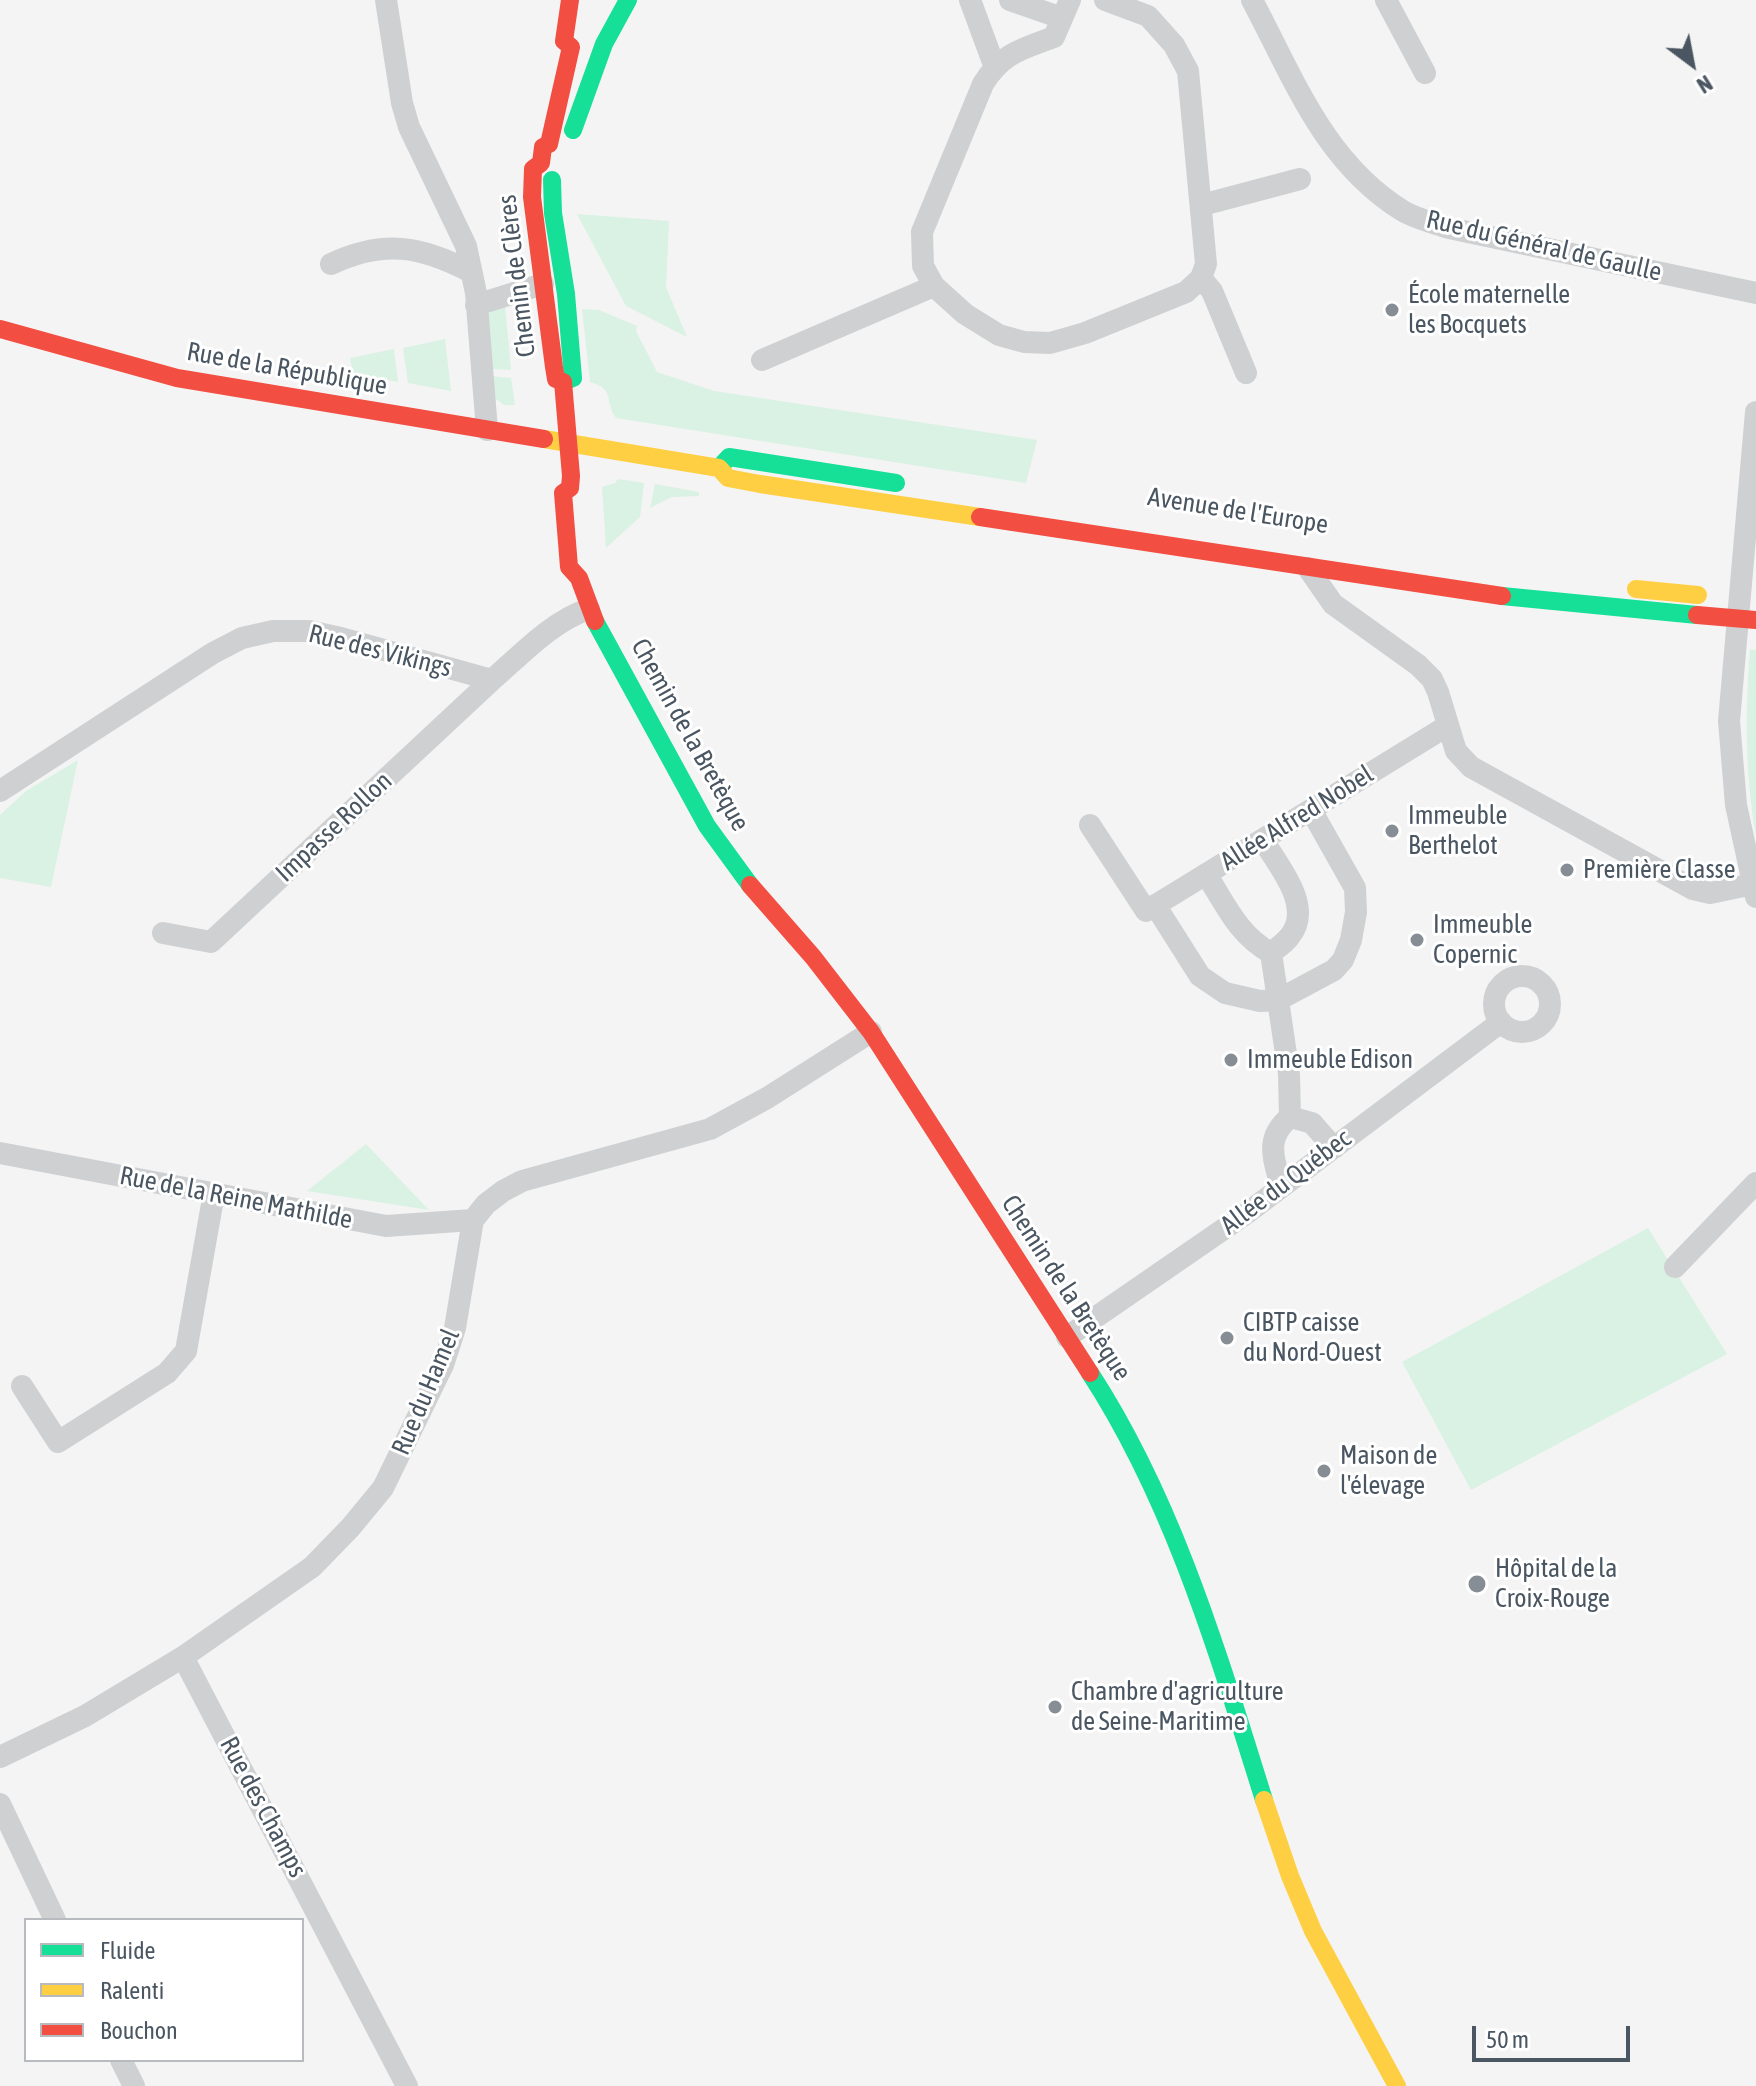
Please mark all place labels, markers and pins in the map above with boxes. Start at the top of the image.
place label: École maternelle les Bocquets [1408,279,1570,340]
marker: École maternelle les Bocquets [1383,301,1401,319]
place label: Immeuble Berthelot [1408,800,1507,862]
marker: Immeuble Berthelot [1383,822,1401,840]
place label: Première Classe [1583,854,1736,886]
marker: Première Classe [1558,861,1576,879]
place label: Immeuble Copernic [1433,909,1532,970]
marker: Immeuble Copernic [1408,931,1426,949]
place label: Immeuble Edison [1247,1044,1413,1076]
marker: Immeuble Edison [1222,1051,1240,1069]
place label: CIBTP caisse du Nord-Ouest [1243,1307,1382,1368]
marker: CIBTP caisse du Nord-Ouest [1218,1329,1236,1347]
place label: Maison de l'élevage [1340,1440,1437,1502]
marker: Maison de l'élevage [1315,1462,1333,1480]
place label: Hôpital de la Croix-Rouge [1495,1553,1617,1614]
marker: Hôpital de la Croix-Rouge [1466,1573,1488,1595]
place label: Chambre d'agriculture de Seine-Maritime [1071,1676,1284,1738]
marker: Chambre d'agriculture de Seine-Maritime [1046,1698,1064,1716]

